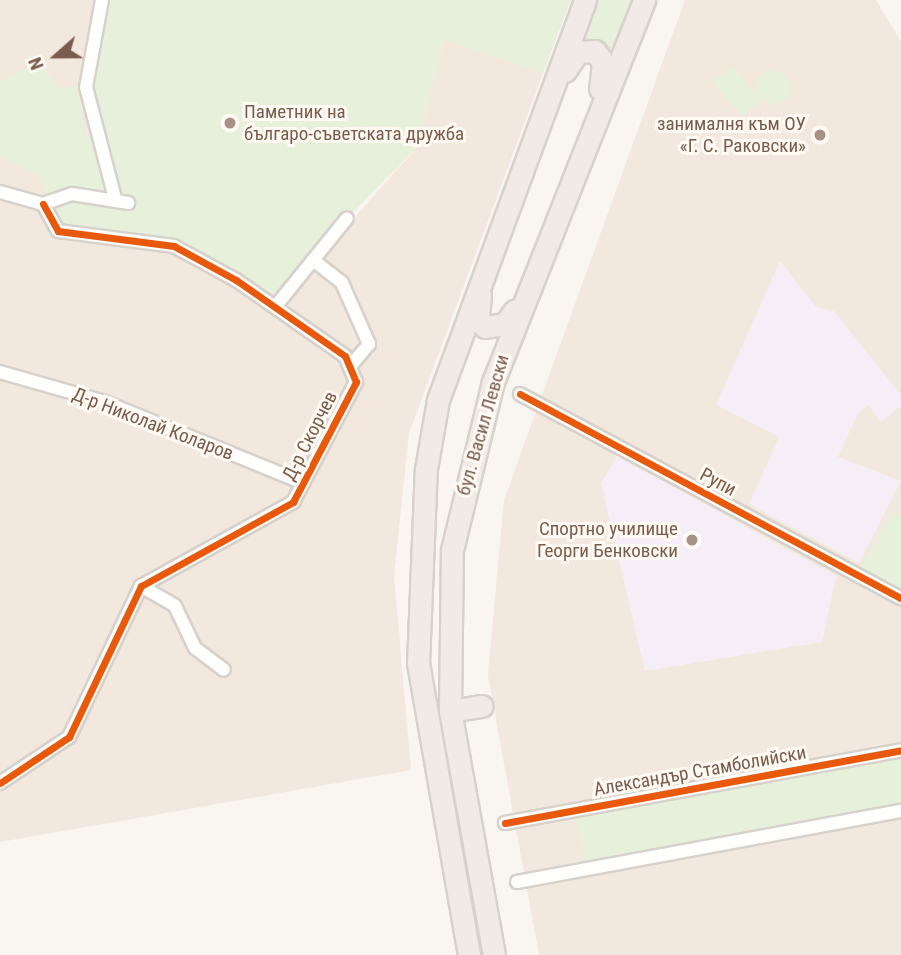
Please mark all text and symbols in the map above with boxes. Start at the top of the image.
north arrow [21,21,91,91]
text: N [23,54,49,73]
place label: Паметник на българо-съветската дружба [244,101,464,145]
place label: занималня към ОУ «Г. С. Раковски» [657,113,806,157]
marker: Паметник на българо-съветската дружба [222,115,238,131]
marker: занималня към ОУ «Г. С. Раковски» [812,127,828,143]
street label: бул. Васил Левски [452,352,514,498]
street label: Д-р Николай Коларов [69,383,237,465]
street label: Д-р Скорчев [278,388,342,484]
street label: Рупи [696,463,740,501]
place label: Спортно училище Георги Бенковски [537,518,678,562]
marker: Спортно училище Георги Бенковски [684,532,700,548]
street label: Александър Стамболийски [592,741,808,801]

